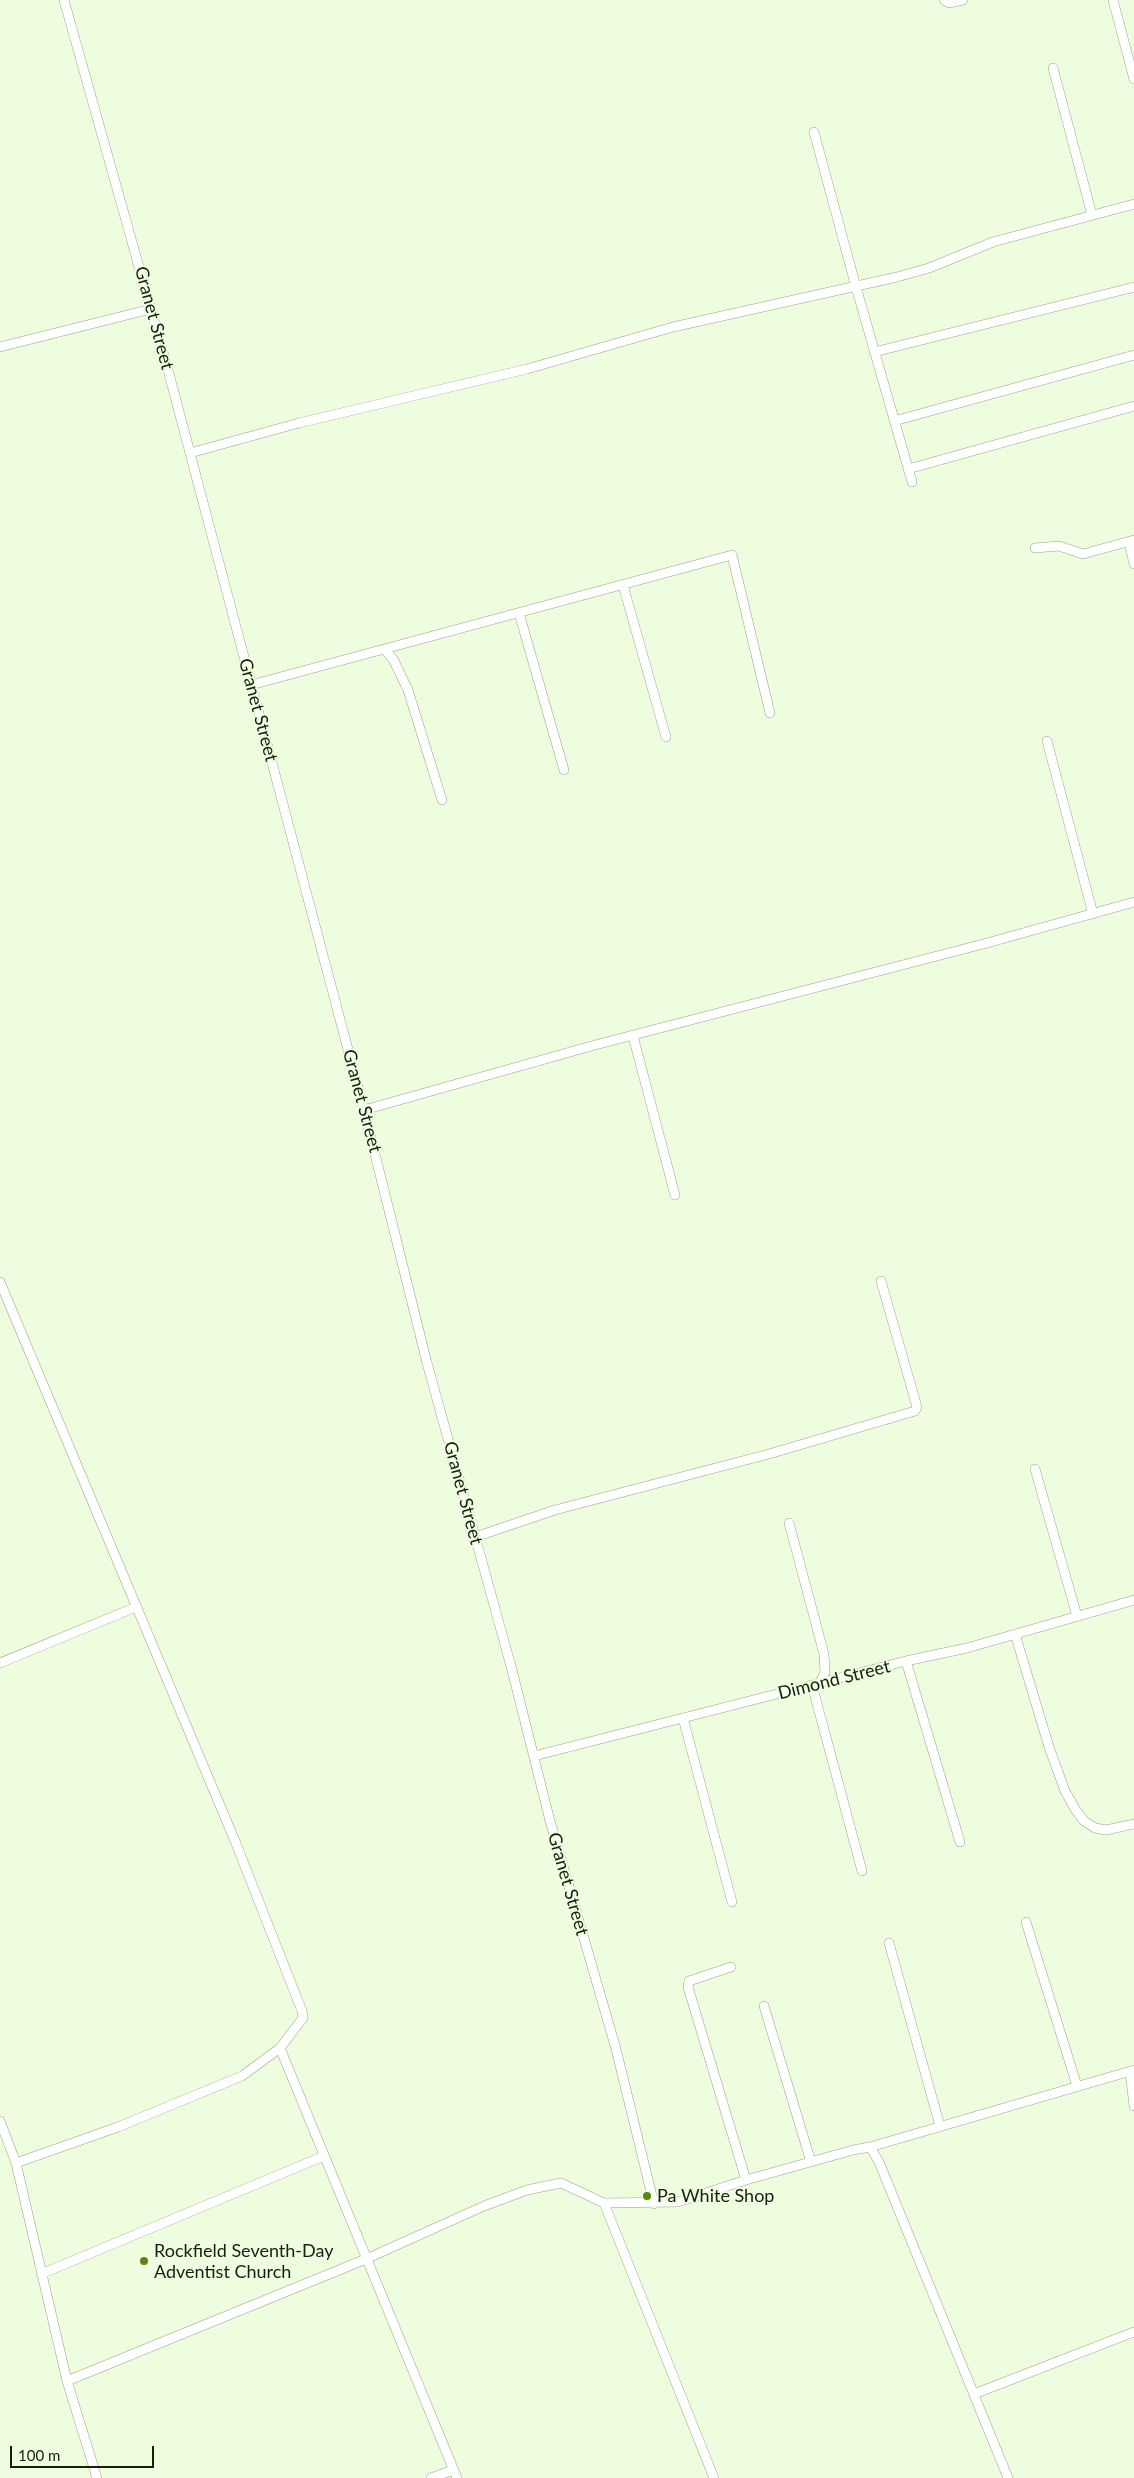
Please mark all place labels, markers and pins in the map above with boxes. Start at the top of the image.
place label: Pa White Shop [657,2185,774,2207]
marker: Pa White Shop [641,2190,653,2202]
place label: Rockfield Seventh-Day Adventist Church [154,2240,334,2282]
marker: Rockfield Seventh-Day Adventist Church [138,2255,150,2267]

